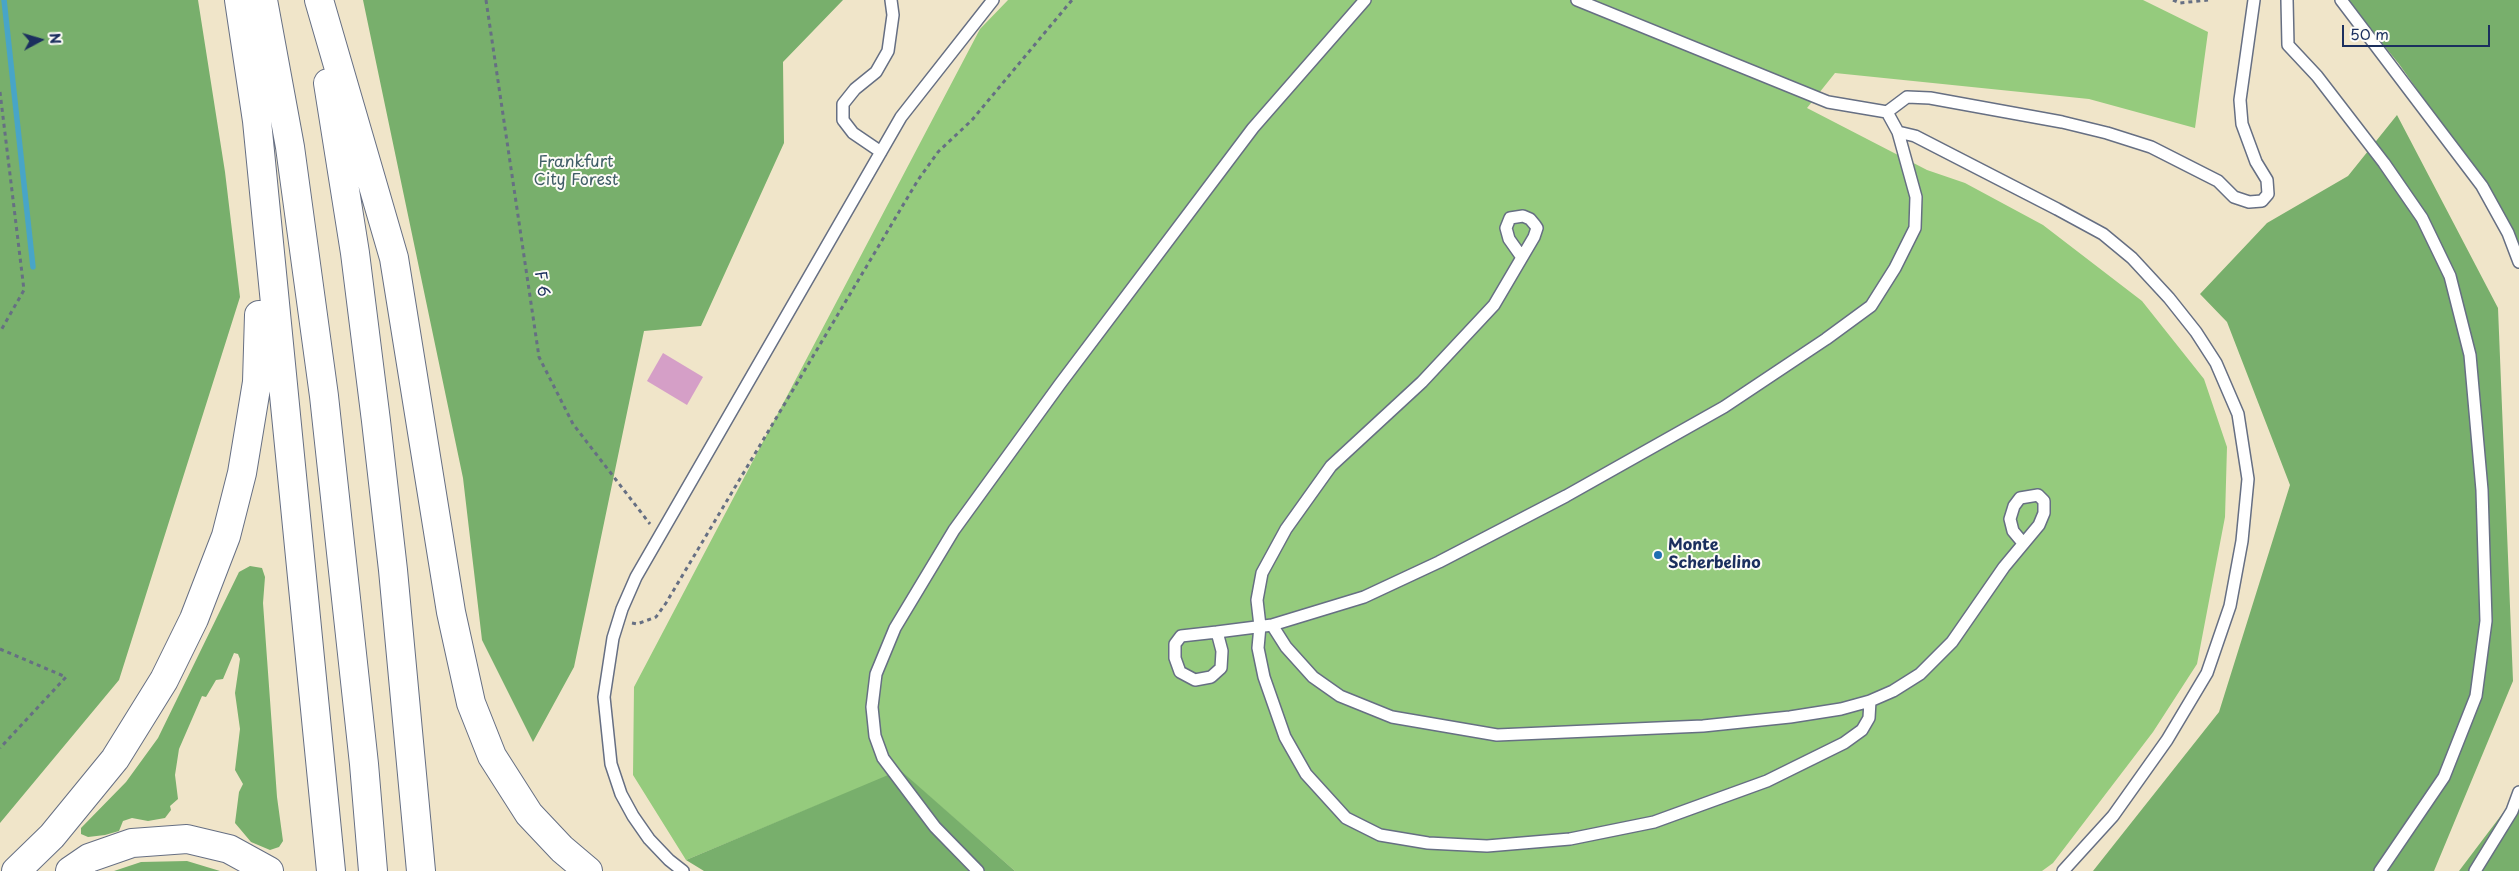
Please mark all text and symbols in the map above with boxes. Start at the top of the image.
north arrow [15,15,65,65]
scale bar [2344,15,2492,47]
text: 50 m [2350,22,2389,45]
text: N [44,32,66,45]
park label: Frankfurt City Forest [534,153,618,191]
street label: F 6 [530,270,552,298]
place label: Monte Scherbelino [1668,536,1761,574]
marker: Monte Scherbelino [1652,549,1664,561]

